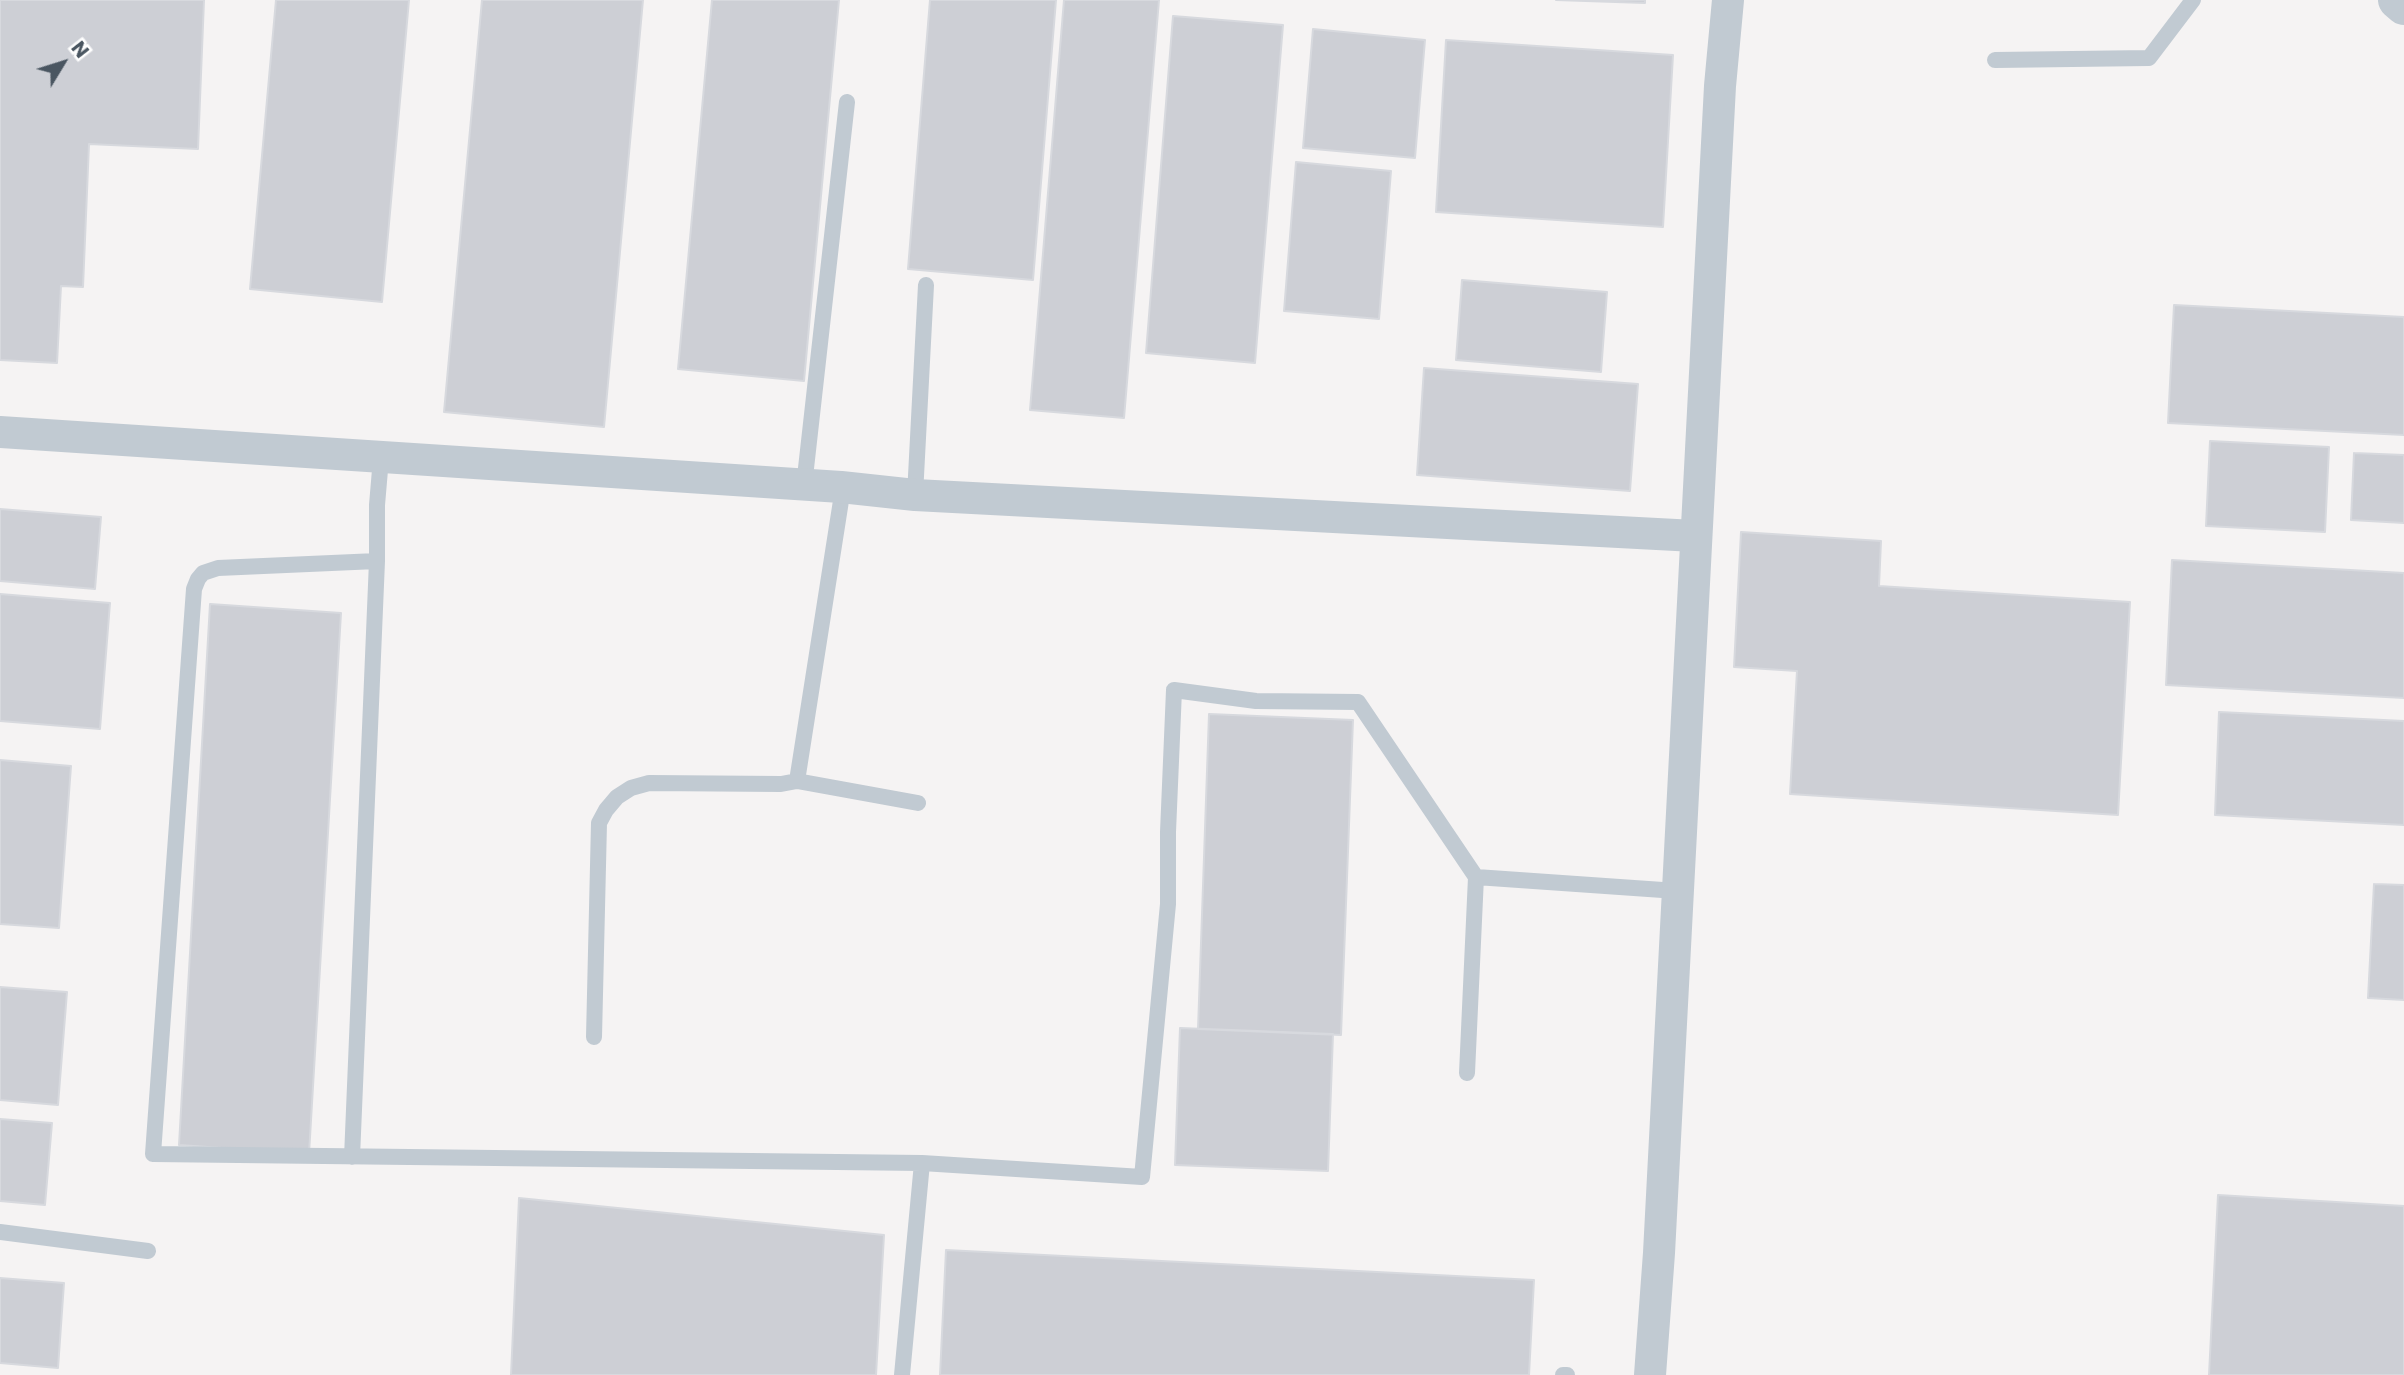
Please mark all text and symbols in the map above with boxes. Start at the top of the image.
north arrow [28,28,98,98]
text: N [65,36,95,64]

